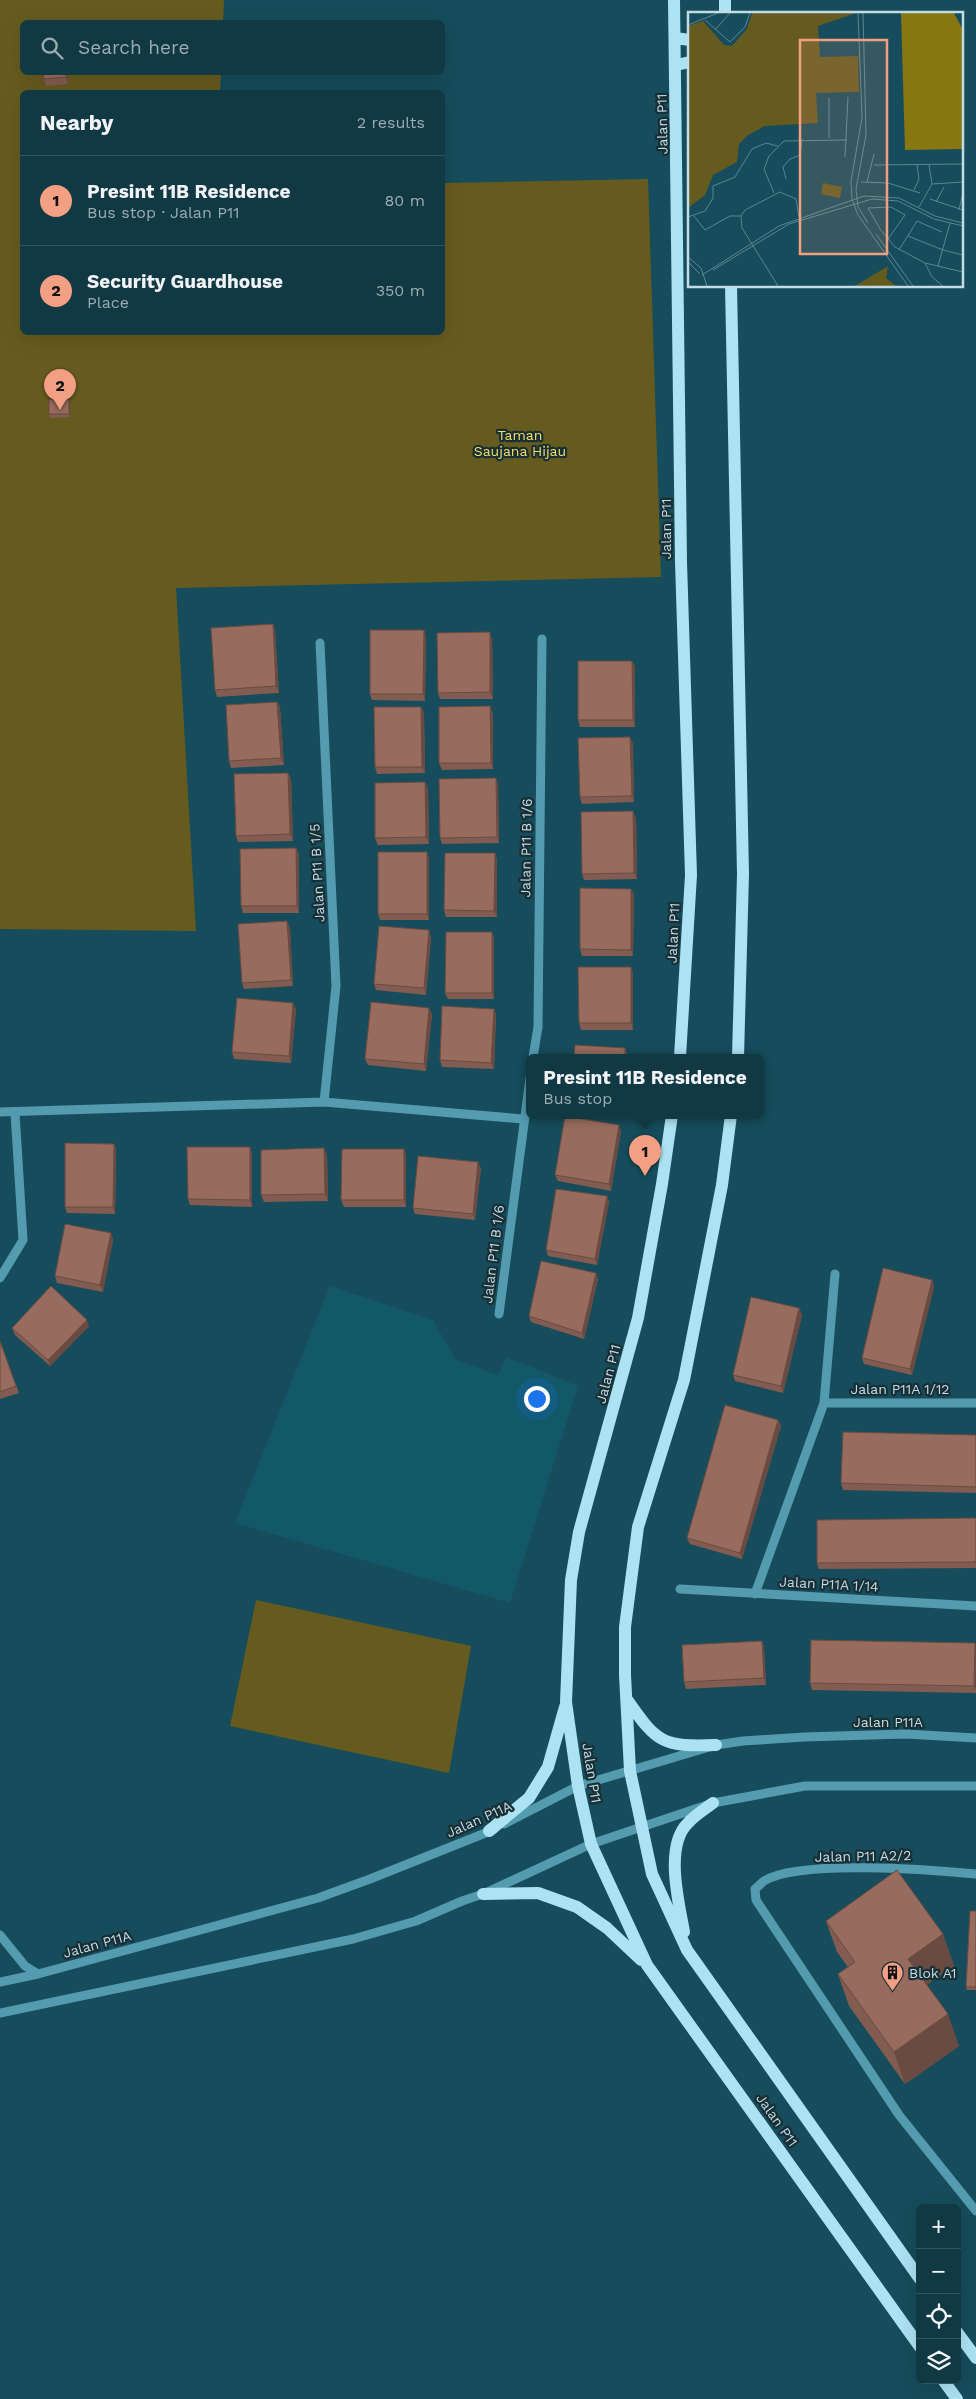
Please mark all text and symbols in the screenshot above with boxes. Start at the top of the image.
inset map [688,12,964,288]
search box [20,20,445,75]
icon: search [38,34,66,62]
text: Search here [78,36,189,59]
street label: Jalan P11 [653,94,671,154]
text: Nearby [40,110,113,135]
text: 2 results [357,113,425,132]
text: Presint 11B Residence [87,180,291,203]
text: 1 [53,191,59,210]
text: 80 m [384,191,425,210]
text: Bus stop · Jalan P11 [87,203,240,222]
text: Security Guardhouse [87,270,283,293]
text: 2 [51,281,61,300]
text: 350 m [376,281,425,300]
text: Place [87,293,129,312]
pin: 2 [44,369,76,410]
park label: Taman Saujana Hijau [474,427,566,459]
street label: Jalan P11 [658,499,674,559]
street label: Jalan P11 B 1/6 [517,798,535,898]
street label: Jalan P11 B 1/5 [306,823,328,923]
street label: Jalan P11 [663,902,683,964]
popup [526,1054,764,1119]
text: Presint 11B Residence [543,1066,747,1089]
text: Bus stop [543,1089,612,1108]
pin: 1 [629,1135,661,1176]
street label: Jalan P11 B 1/6 [479,1204,507,1304]
street label: Jalan P11 [592,1343,624,1405]
street label: Jalan P11A 1/12 [850,1381,950,1397]
your location [524,1386,550,1412]
street label: Jalan P11A 1/14 [779,1573,879,1595]
street label: Jalan P11A [853,1714,923,1730]
street label: Jalan P11 [579,1742,605,1804]
street label: Jalan P11A [444,1797,514,1841]
street label: Jalan P11 A2/2 [815,1847,911,1865]
street label: Jalan P11A [61,1927,133,1961]
building icon: Blok A1 [881,1961,905,1992]
place label: Blok A1 [909,1965,956,1981]
street label: Jalan P11 [753,2091,801,2149]
map controls [916,2204,961,2384]
button: + [916,2204,961,2249]
button: − [916,2249,961,2294]
button: locate [916,2294,961,2339]
button: layers [916,2339,961,2384]

